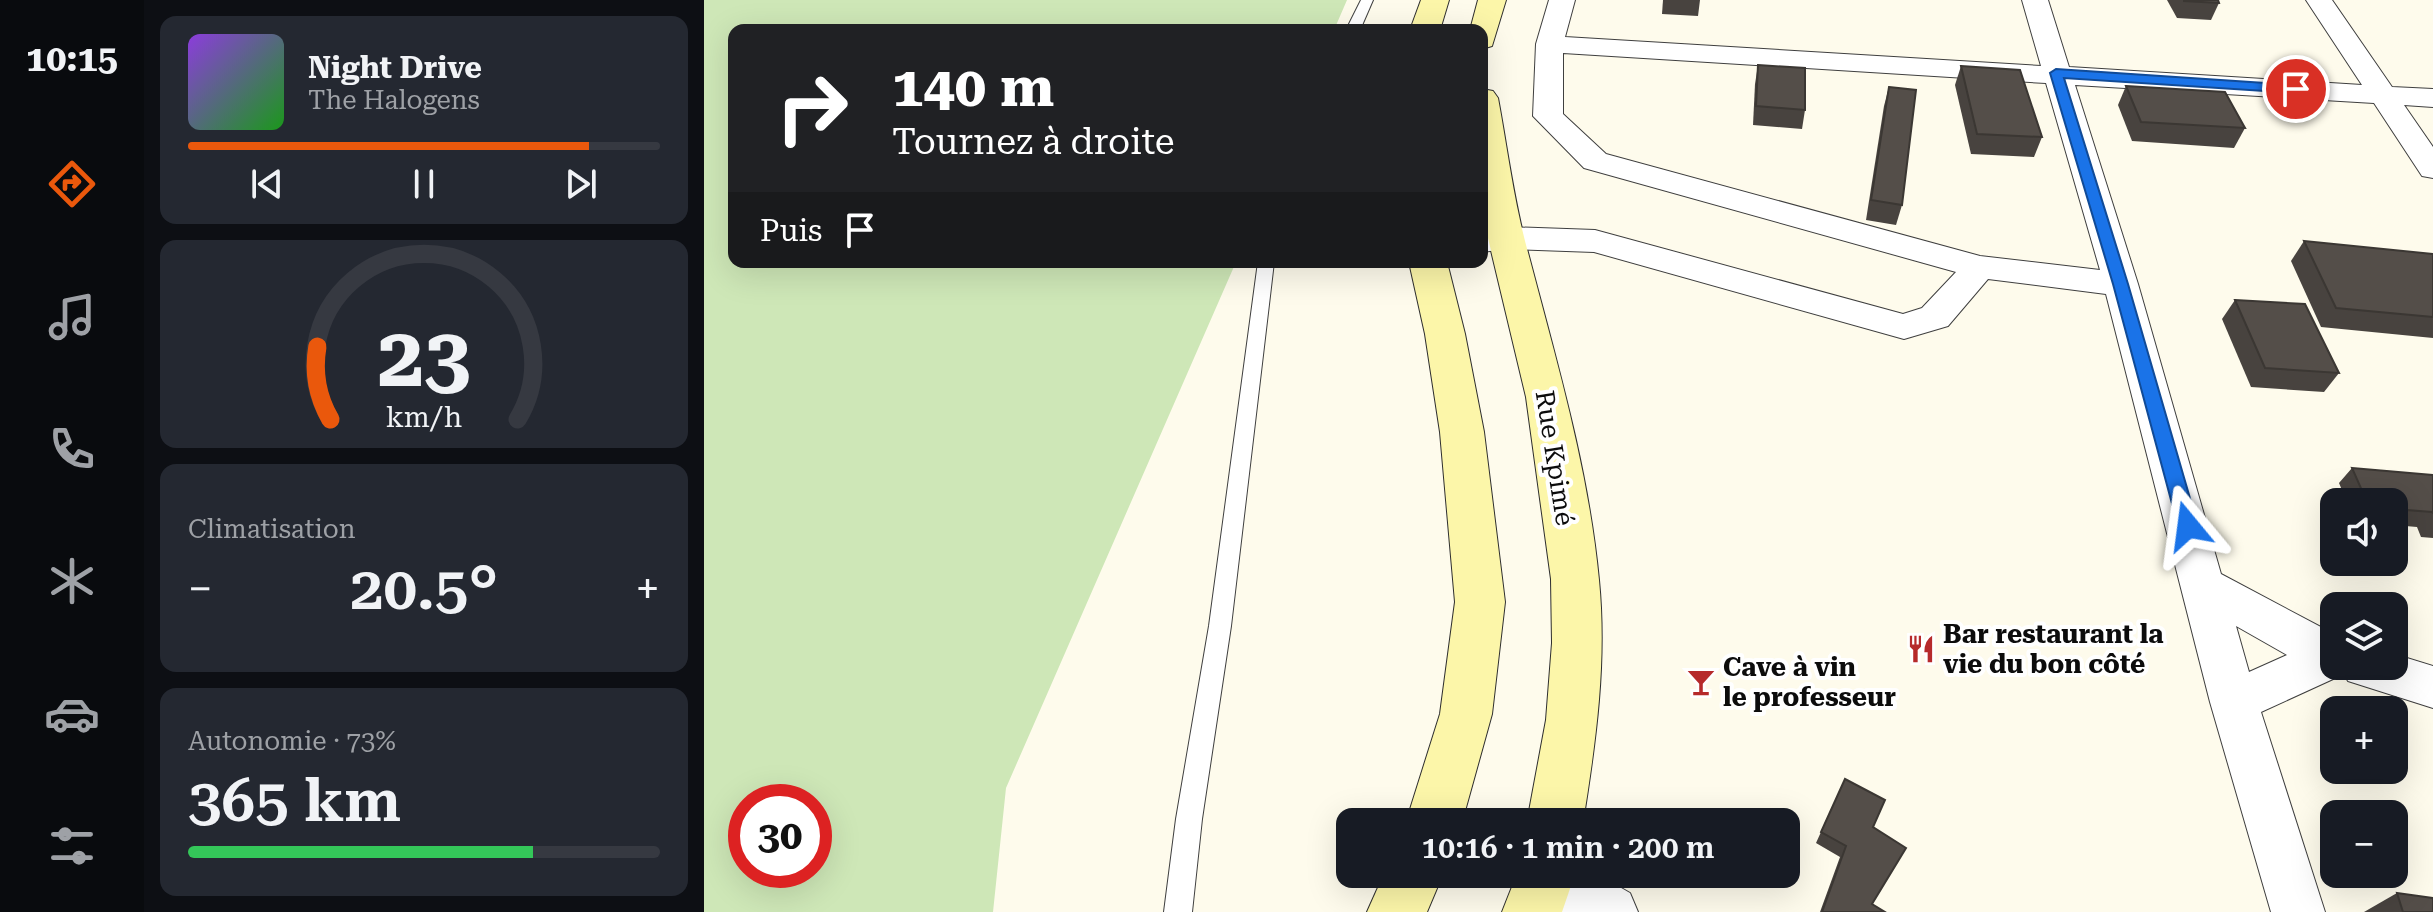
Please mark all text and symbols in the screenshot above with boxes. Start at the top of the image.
text: 10:15 [26,38,118,80]
text: Night Drive [308,50,482,85]
text: 140 m [892,54,1054,120]
pin [2262,55,2330,123]
icon: right [760,56,864,160]
icon: arrive [2274,67,2318,111]
text: The Halogens [308,85,480,115]
text: Tournez à droite [892,121,1175,163]
icon: directions [44,156,100,212]
icon: previous [245,162,289,206]
icon: pause [402,162,446,206]
icon: next [559,162,603,206]
icon: arrive [838,208,882,252]
text: Puis [760,213,822,248]
icon: music [44,289,100,345]
text: 23 [377,309,471,406]
street label: Rue Kpimé [1530,388,1580,528]
text: km/h [386,400,462,434]
icon: phone [44,421,100,477]
position arrow [2146,484,2230,568]
map controls [2320,488,2408,888]
button: sound [2320,488,2408,576]
text: Climatisation [188,514,355,544]
icon: climate [44,553,100,609]
text: 20.5° [350,553,498,624]
text: − [188,563,213,615]
text: + [635,563,660,615]
button: layers [2320,592,2408,680]
place label: Bar restaurant la vie du bon côté [1943,619,2164,679]
restaurant icon: Bar restaurant la vie du bon côté [1906,634,1936,664]
place label: Cave à vin le professeur [1723,652,1896,712]
bar icon: Cave à vin le professeur [1686,667,1716,697]
icon: car [44,686,100,742]
button: + [2320,696,2408,784]
text: Autonomie · 73% [188,726,396,756]
text: 365 km [188,765,401,836]
speed limit sign: 30 [728,784,832,888]
button: − [2320,800,2408,888]
icon: filters [44,818,100,874]
text: 10:16 · 1 min · 200 m [1422,830,1714,865]

